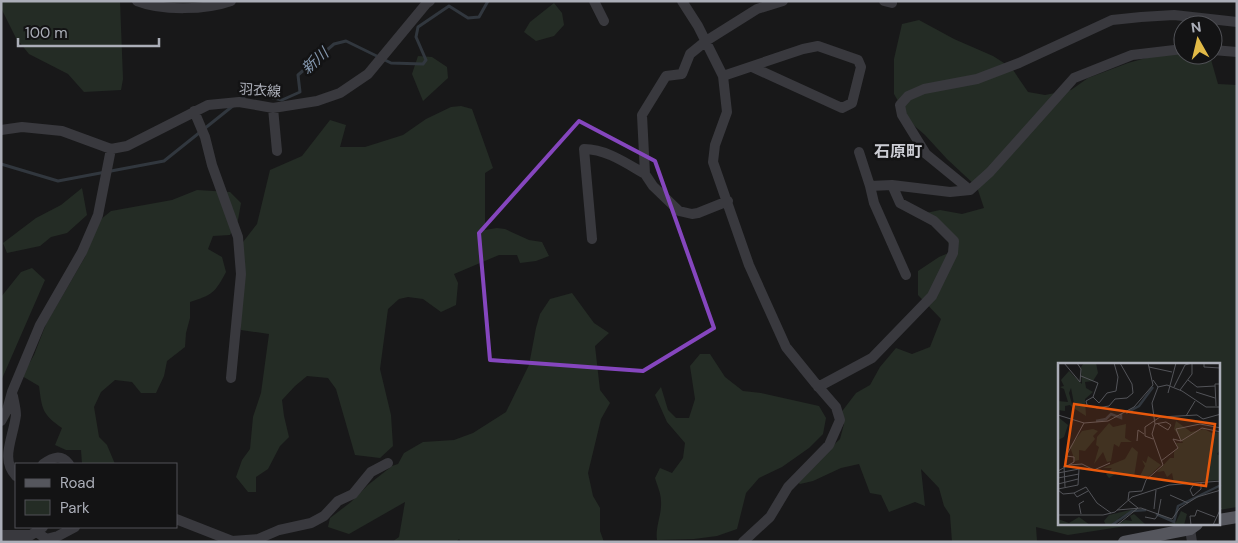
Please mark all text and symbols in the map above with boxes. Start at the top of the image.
scale bar [18,15,159,47]
north arrow [1173,15,1223,65]
text: N [1190,18,1203,37]
text: 100 m [25,23,68,43]
water label: 新川 [297,42,334,78]
street label: 羽衣線 [238,80,282,100]
district label: 石原町 [874,141,922,162]
inset map [1058,363,1220,526]
legend [15,463,178,528]
text: Road [60,473,95,493]
text: Park [60,498,90,518]

